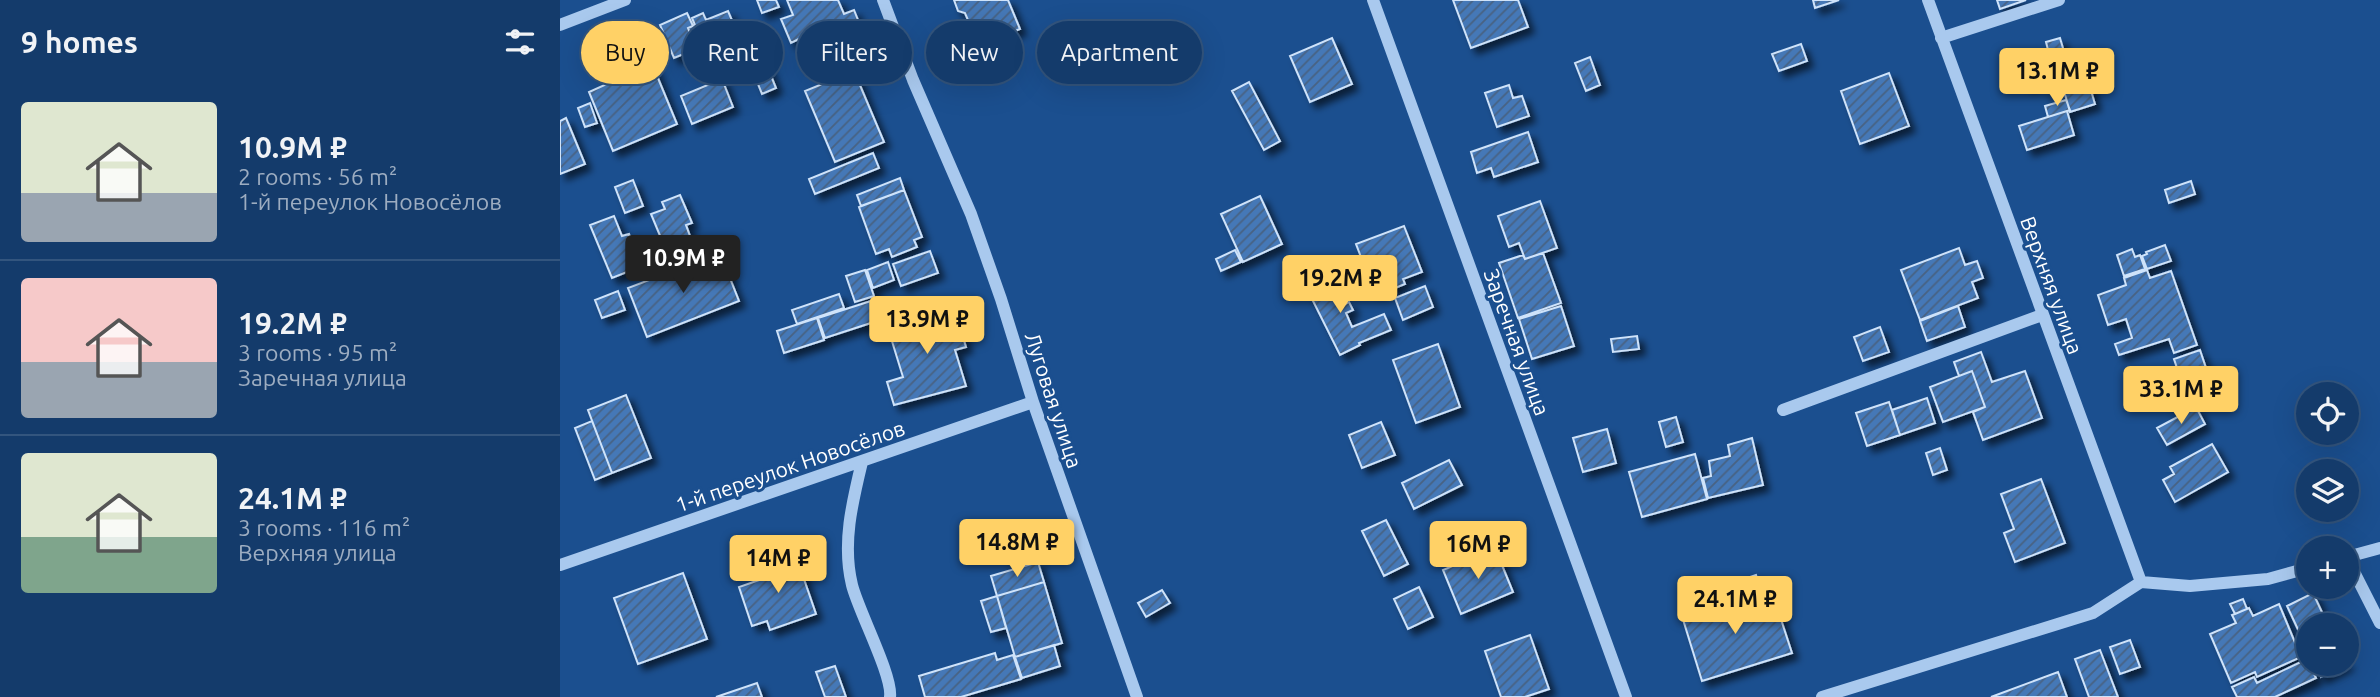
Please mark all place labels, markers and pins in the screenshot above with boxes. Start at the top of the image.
pin: 13.1M ₽ [1992,48,2122,108]
pin: 10.9M ₽ [618,236,748,295]
pin: 19.2M ₽ [1275,256,1405,315]
pin: 13.9M ₽ [862,296,992,356]
pin: 33.1M ₽ [2116,366,2246,426]
pin: 14.8M ₽ [952,520,1082,579]
pin: 16M ₽ [1429,522,1527,581]
pin: 14M ₽ [729,536,827,595]
pin: 24.1M ₽ [1670,576,1800,636]

